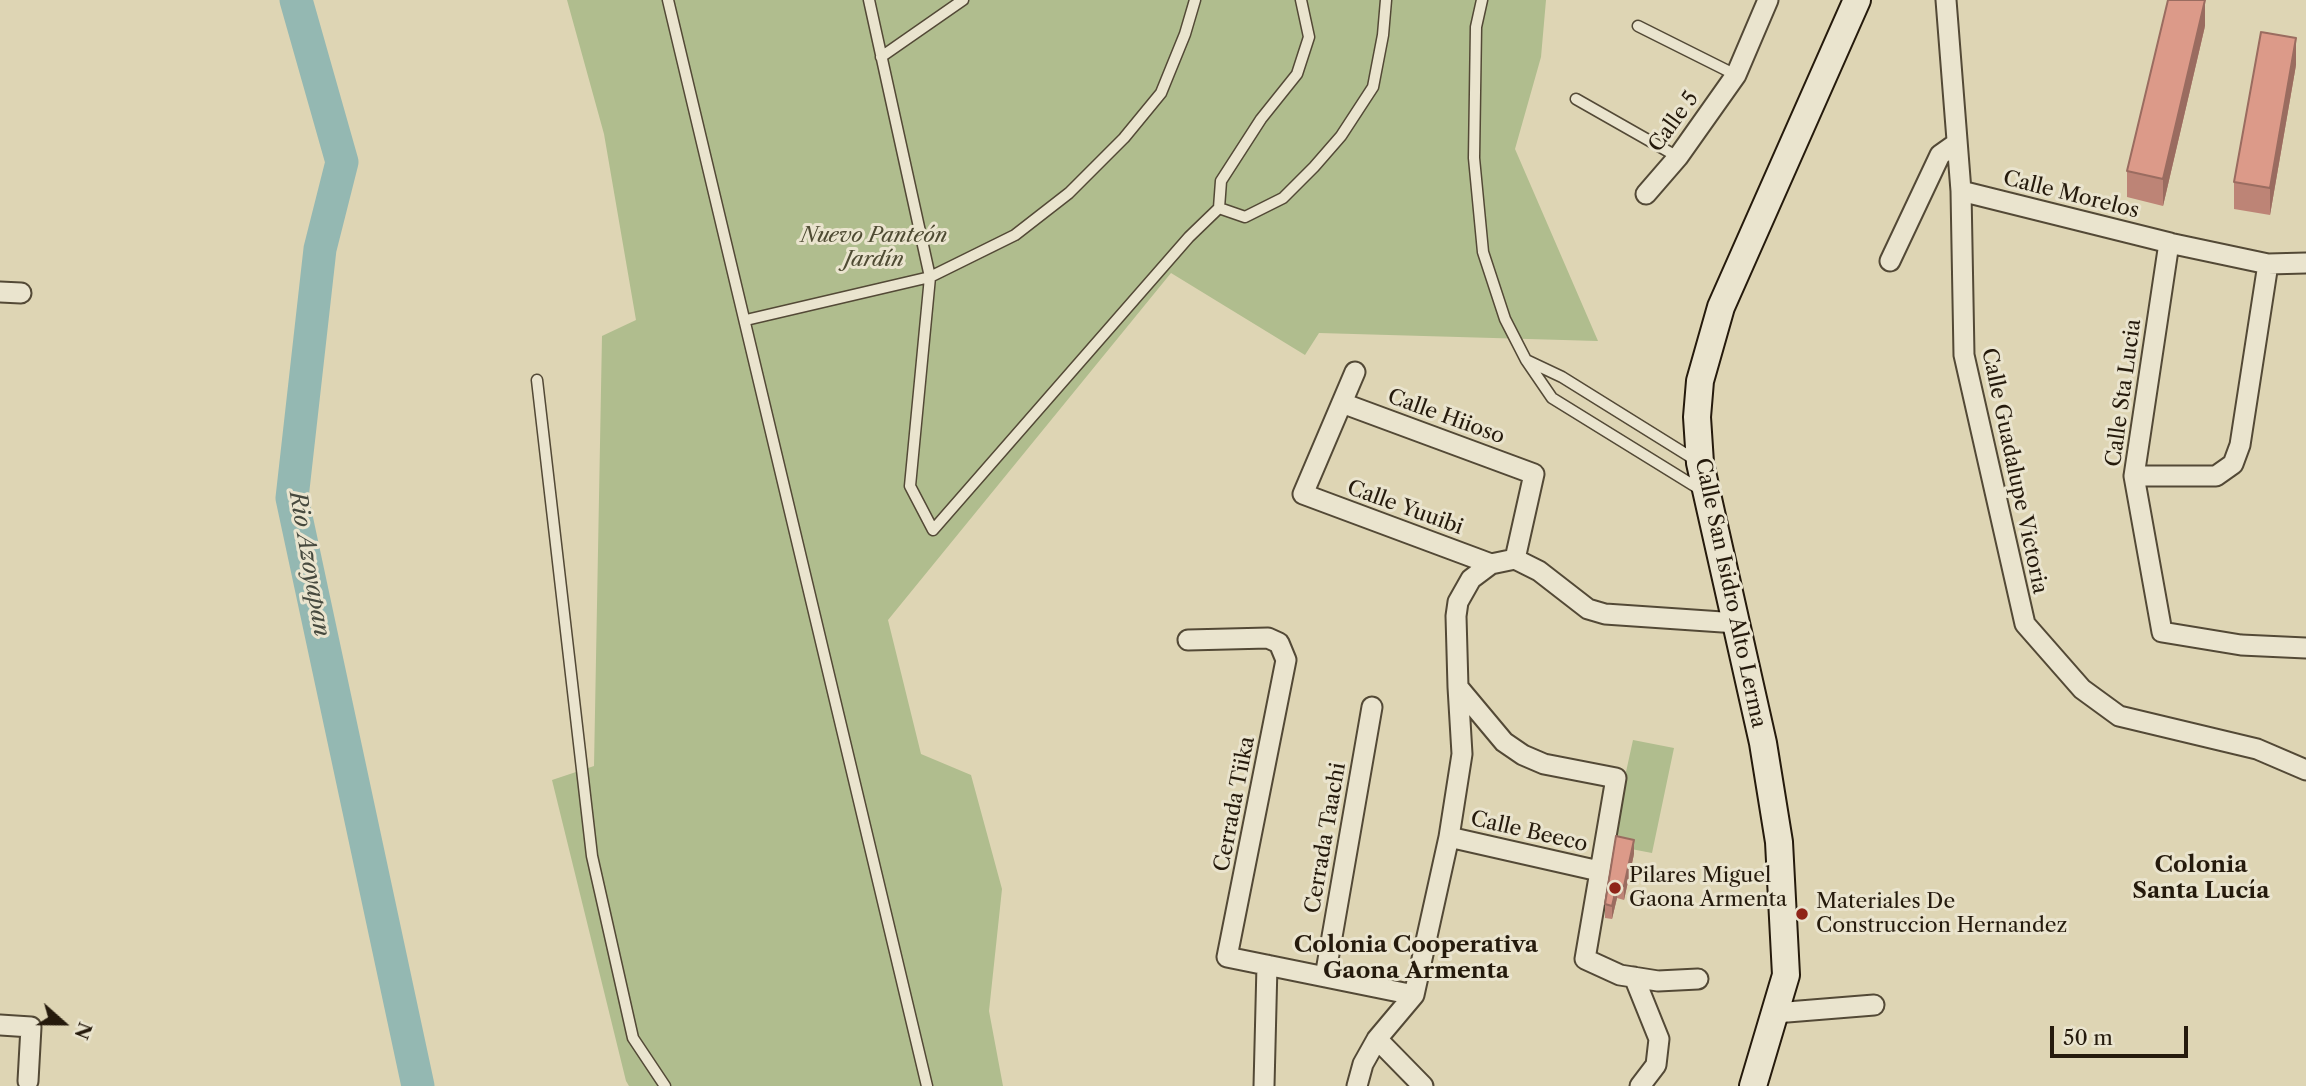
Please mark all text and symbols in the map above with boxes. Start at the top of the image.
street label: Calle 5 [1644,87,1704,157]
street label: Calle Morelos [2000,166,2142,224]
park label: Nuevo Panteón Jardín [801,223,947,273]
street label: Calle Sta Lucia [2101,317,2147,469]
street label: Calle Guadalupe Victoria [1976,346,2052,596]
street label: Calle Hiioso [1384,384,1508,450]
street label: Calle San Isidro Alto Lerma [1689,456,1771,730]
street label: Calle Yuuibi [1344,475,1466,541]
water label: Rio Azoyapan [283,489,335,639]
street label: Cerrada Tiika [1210,734,1260,874]
street label: Cerrada Taachi [1300,761,1352,915]
street label: Calle Beeco [1468,806,1590,858]
district label: Colonia Santa Lucía [2132,851,2270,905]
place label: Pilares Miguel Gaona Armenta [1629,863,1787,913]
marker: Pilares Miguel Gaona Armenta [1607,880,1623,896]
place label: Materiales De Construccion Hernandez [1816,889,2067,939]
marker: Materiales De Construccion Hernandez [1794,906,1810,922]
district label: Colonia Cooperativa Gaona Armenta [1294,931,1538,985]
north arrow [28,988,98,1058]
scale bar [2054,1012,2192,1056]
text: N [69,1019,97,1043]
text: 50 m [2063,1025,2113,1050]

